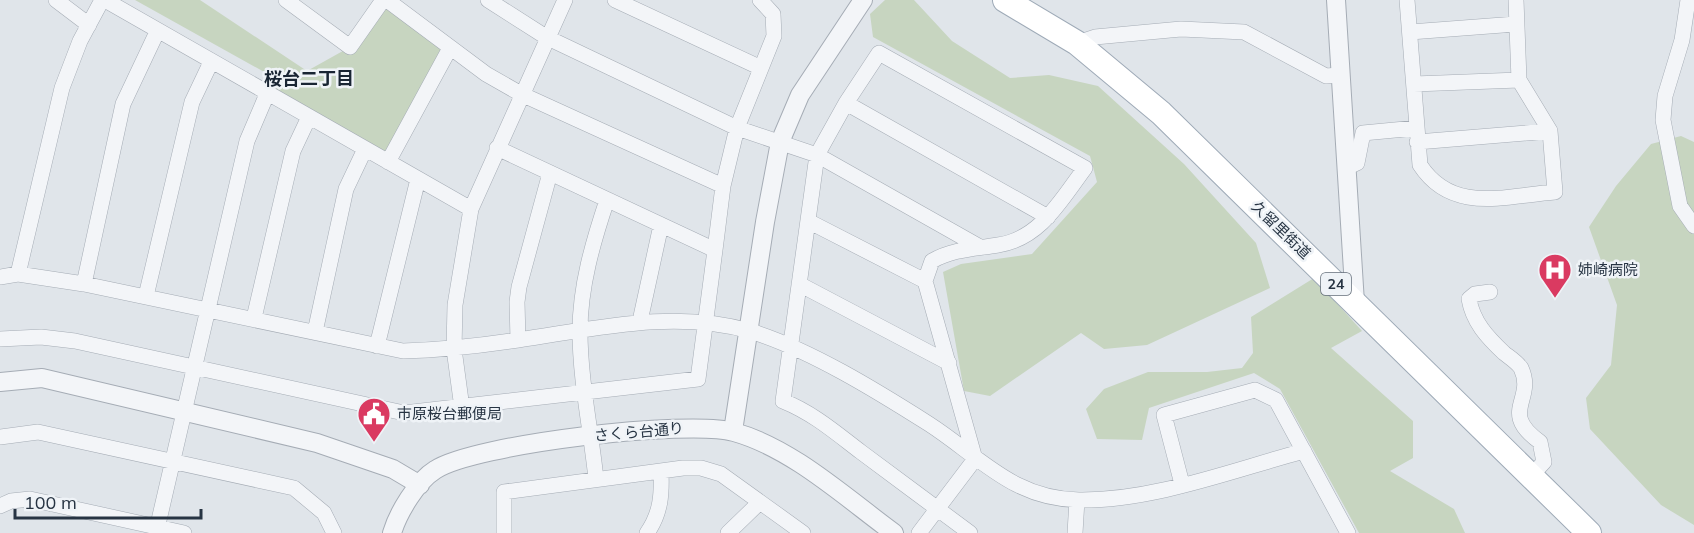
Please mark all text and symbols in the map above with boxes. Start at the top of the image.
district label: 桜台二丁目 [264,67,354,90]
street label: 久留里街道 [1248,197,1315,263]
hospital icon: 姉崎病院 [1537,252,1573,299]
place label: 姉崎病院 [1578,260,1638,279]
road number: 24 [1321,273,1351,295]
public building icon: 市原桜台郵便局 [356,396,392,443]
place label: 市原桜台郵便局 [397,404,502,423]
street label: さくら台通り [593,418,685,445]
scale bar [15,482,201,520]
text: 100 m [24,491,77,514]

